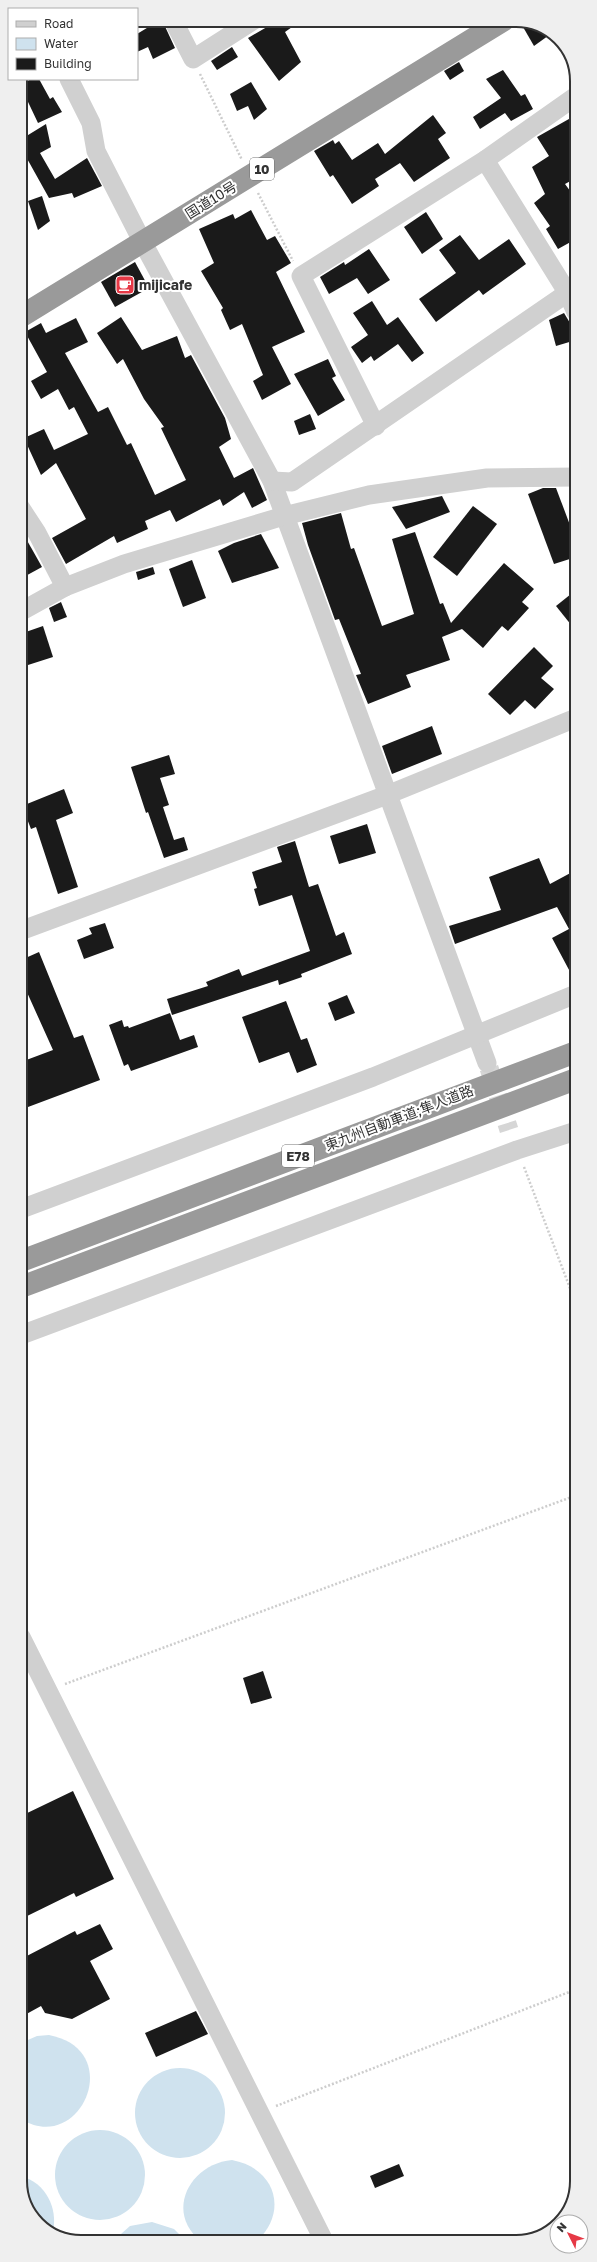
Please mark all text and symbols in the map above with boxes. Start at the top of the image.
legend [8,8,138,80]
text: Road [44,16,73,31]
text: Water [44,36,78,51]
text: Building [44,56,92,71]
road number: 10 [250,158,274,180]
street label: 国道10号 [182,177,240,222]
cafe icon: mijicafe [114,274,136,296]
place label: mijicafe [139,276,192,293]
street label: 東九州自動車道;隼人道路 [322,1081,476,1154]
road number: E78 [282,1145,314,1167]
north arrow [549,2214,589,2254]
text: N [554,2220,569,2234]

